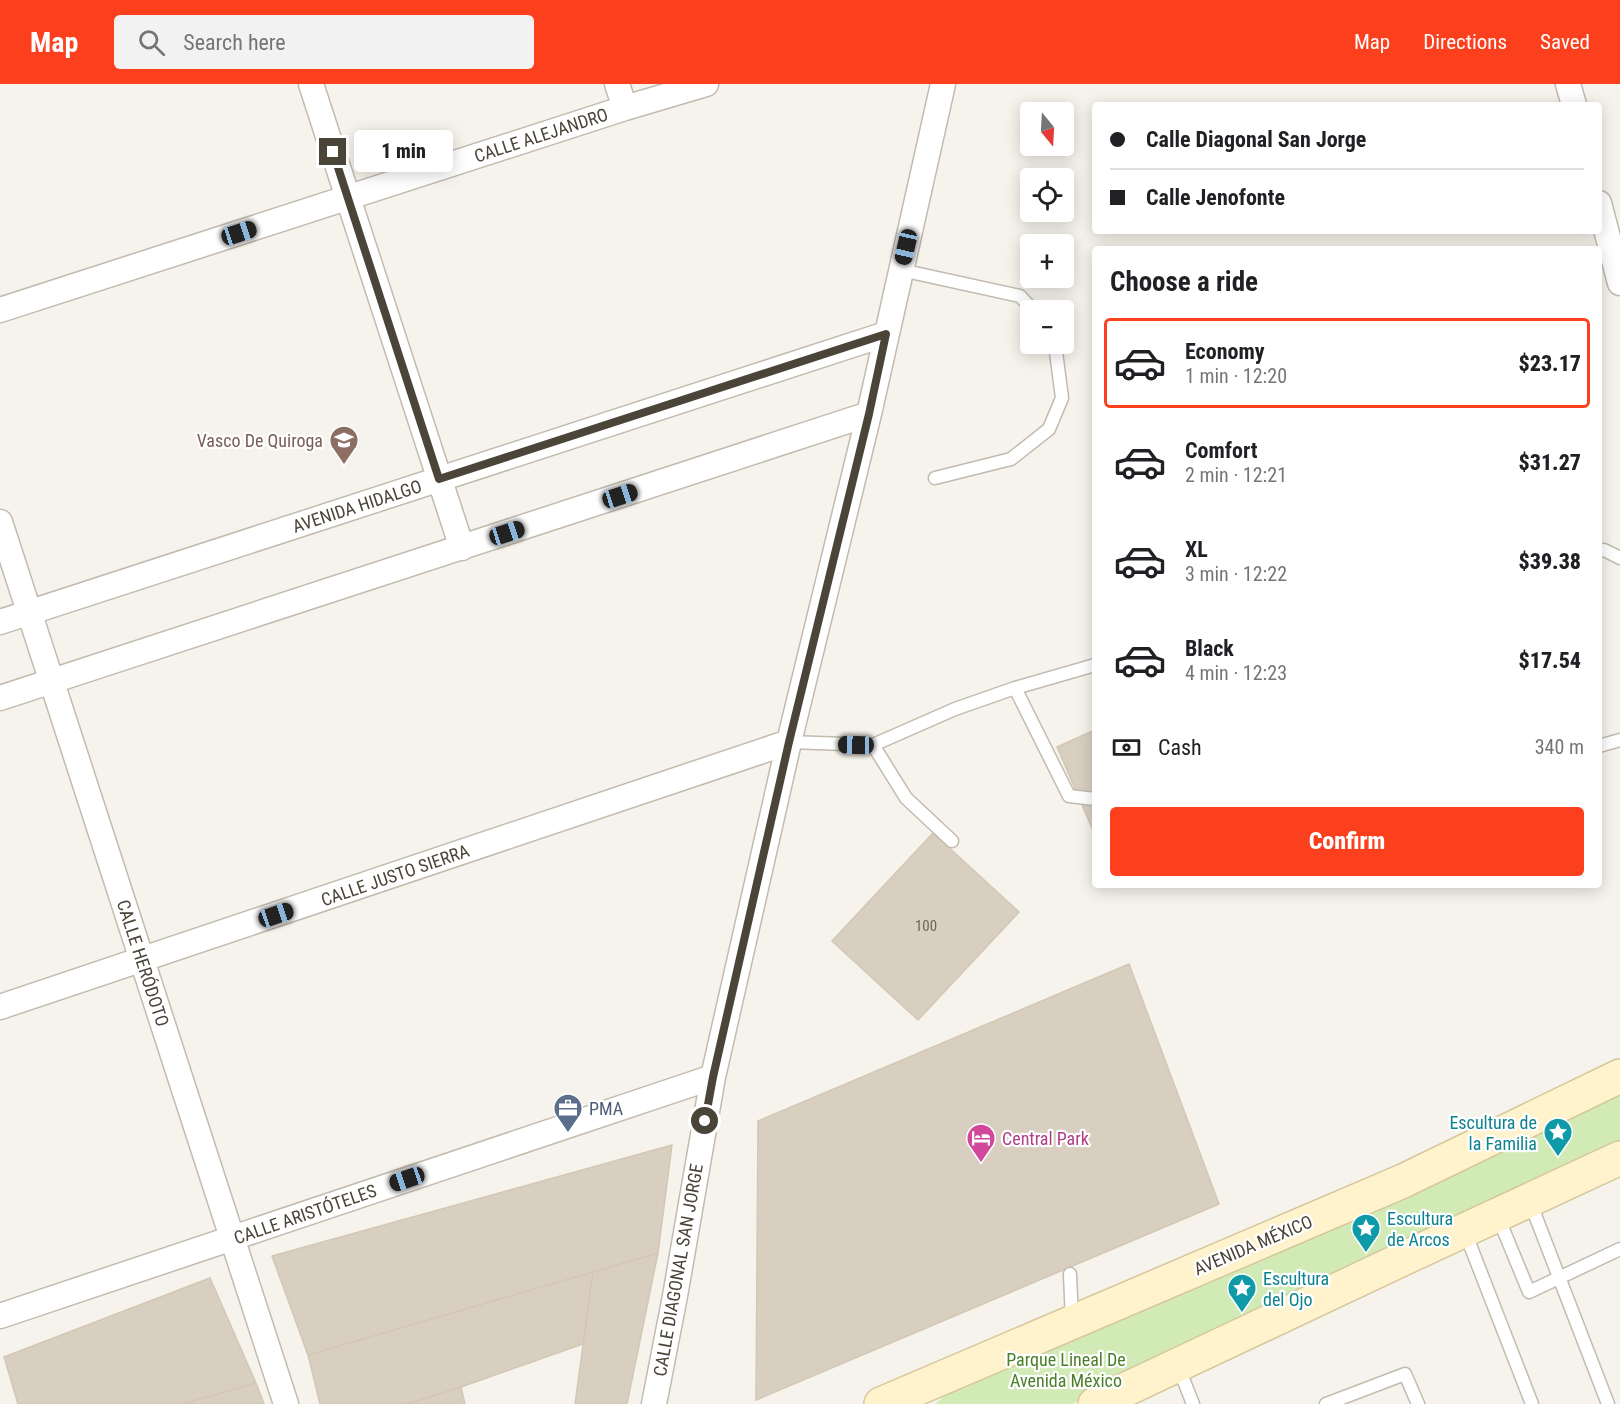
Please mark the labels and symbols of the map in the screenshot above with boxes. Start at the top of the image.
north arrow [1020,102,1074,156]
street label: CALLE ALEJANDRO [471,103,611,167]
callout: 1 min [354,131,453,173]
route end [319,138,346,165]
car [219,219,259,247]
car [893,227,919,267]
school or university icon: Vasco De Quiroga [328,424,360,466]
place label: Vasco De Quiroga [197,430,323,451]
street label: AVENIDA HIDALGO [290,475,424,537]
car [600,482,640,510]
car [487,519,527,547]
car [838,736,874,754]
street label: CALLE JUSTO SIERRA [318,840,472,910]
street label: CALLE HERÓDOTO [113,897,173,1029]
car [256,901,296,929]
house number: 100 [915,917,937,935]
office icon: PMA [552,1092,584,1134]
place label: PMA [589,1098,624,1119]
route start [691,1107,718,1134]
place label: Escultura de la Familia [1449,1112,1537,1154]
place icon: Escultura de la Familia [1542,1116,1574,1158]
hotel icon: Central Park [965,1122,997,1164]
place label: Central Park [1002,1128,1089,1149]
street label: CALLE DIAGONAL SAN JORGE [649,1162,707,1378]
car [387,1165,427,1193]
street label: CALLE ARISTÓTELES [231,1180,379,1248]
place label: Escultura de Arcos [1387,1208,1453,1250]
street label: AVENIDA MÉXICO [1190,1211,1316,1279]
place icon: Escultura de Arcos [1350,1212,1382,1254]
place label: Escultura del Ojo [1263,1268,1329,1310]
place icon: Escultura del Ojo [1226,1272,1258,1314]
park label: Parque Lineal De Avenida México [1006,1349,1126,1391]

